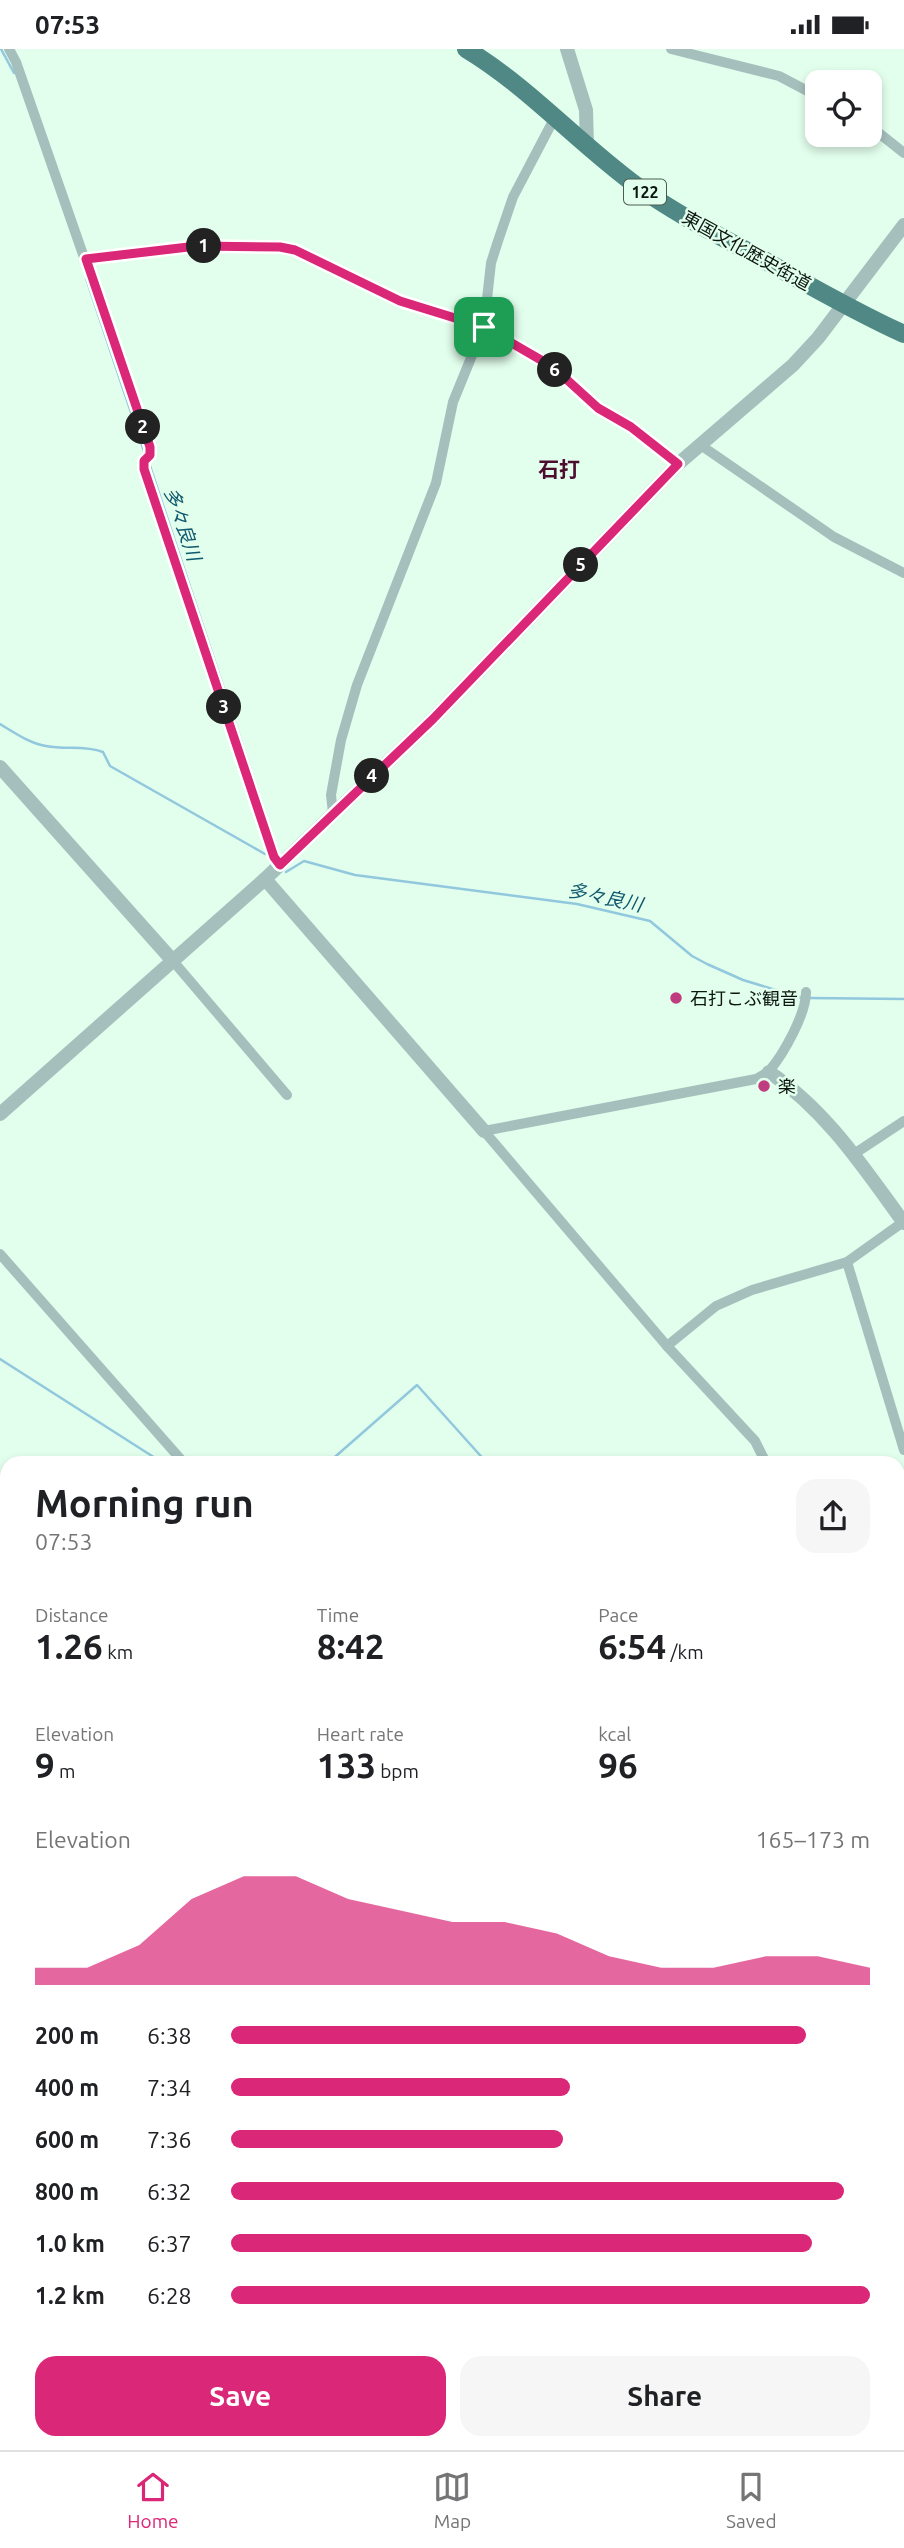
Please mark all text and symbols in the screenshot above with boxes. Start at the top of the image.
text: 07:53 [35,10,100,39]
map controls [805,70,882,147]
button: locate [805,70,882,147]
road number: 122 [624,179,666,204]
street label: 東国文化歴史街道 [679,206,815,294]
pin: 1 [186,229,222,263]
text: 1 [198,234,209,256]
pin [454,297,514,357]
icon: arrive [465,308,503,346]
pin: 6 [538,353,572,387]
text: 6 [549,358,560,380]
pin: 2 [125,409,160,445]
text: 2 [137,415,148,437]
district label: 石打 [538,457,580,481]
water label: 多々良川 [160,484,206,565]
pin: 5 [564,547,598,583]
text: 5 [575,553,586,575]
pin: 3 [206,689,242,725]
text: 3 [218,695,229,717]
pin: 4 [354,759,390,793]
text: 4 [366,764,377,786]
water label: 多々良川 [566,878,646,916]
place label: 石打こぶ観音 [690,988,798,1008]
marker: 石打こぶ観音 [668,990,684,1006]
place label: 楽 [778,1076,796,1096]
marker: 楽 [756,1078,772,1094]
button: share [796,1479,870,1553]
text: Morning run [35,1482,254,1524]
text: 07:53 [35,1529,93,1554]
text: Distance [35,1604,109,1626]
text: Time [317,1604,359,1626]
text: Pace [598,1604,639,1626]
text: 1.26 [35,1626,103,1666]
text: 8:42 [317,1626,385,1666]
text: 6:54 [598,1626,666,1666]
text: km [103,1641,133,1663]
text: /km [666,1641,704,1663]
text: Elevation [35,1723,114,1745]
text: Heart rate [317,1723,404,1745]
text: kcal [598,1723,631,1745]
text: 9 [35,1745,55,1785]
text: 133 [317,1745,376,1785]
text: 96 [598,1745,638,1785]
text: m [55,1760,76,1782]
text: bpm [376,1760,419,1782]
text: Elevation [35,1827,131,1852]
text: 165–173 m [756,1827,870,1852]
text: 200 m [35,2023,99,2048]
text: 6:38 [147,2023,192,2048]
text: 400 m [35,2075,99,2100]
text: 7:34 [147,2075,192,2100]
text: 600 m [35,2127,99,2152]
text: 7:36 [147,2127,192,2152]
text: 800 m [35,2179,99,2204]
text: 6:32 [147,2179,192,2204]
text: 1.0 km [35,2231,105,2256]
text: 6:37 [147,2231,192,2256]
text: 1.2 km [35,2283,105,2308]
text: 6:28 [147,2283,192,2308]
button: Save [35,2356,446,2436]
button: Share [460,2356,870,2436]
tab: Home [127,2468,179,2532]
tab: Map [433,2468,471,2532]
tab: Saved [726,2468,777,2532]

